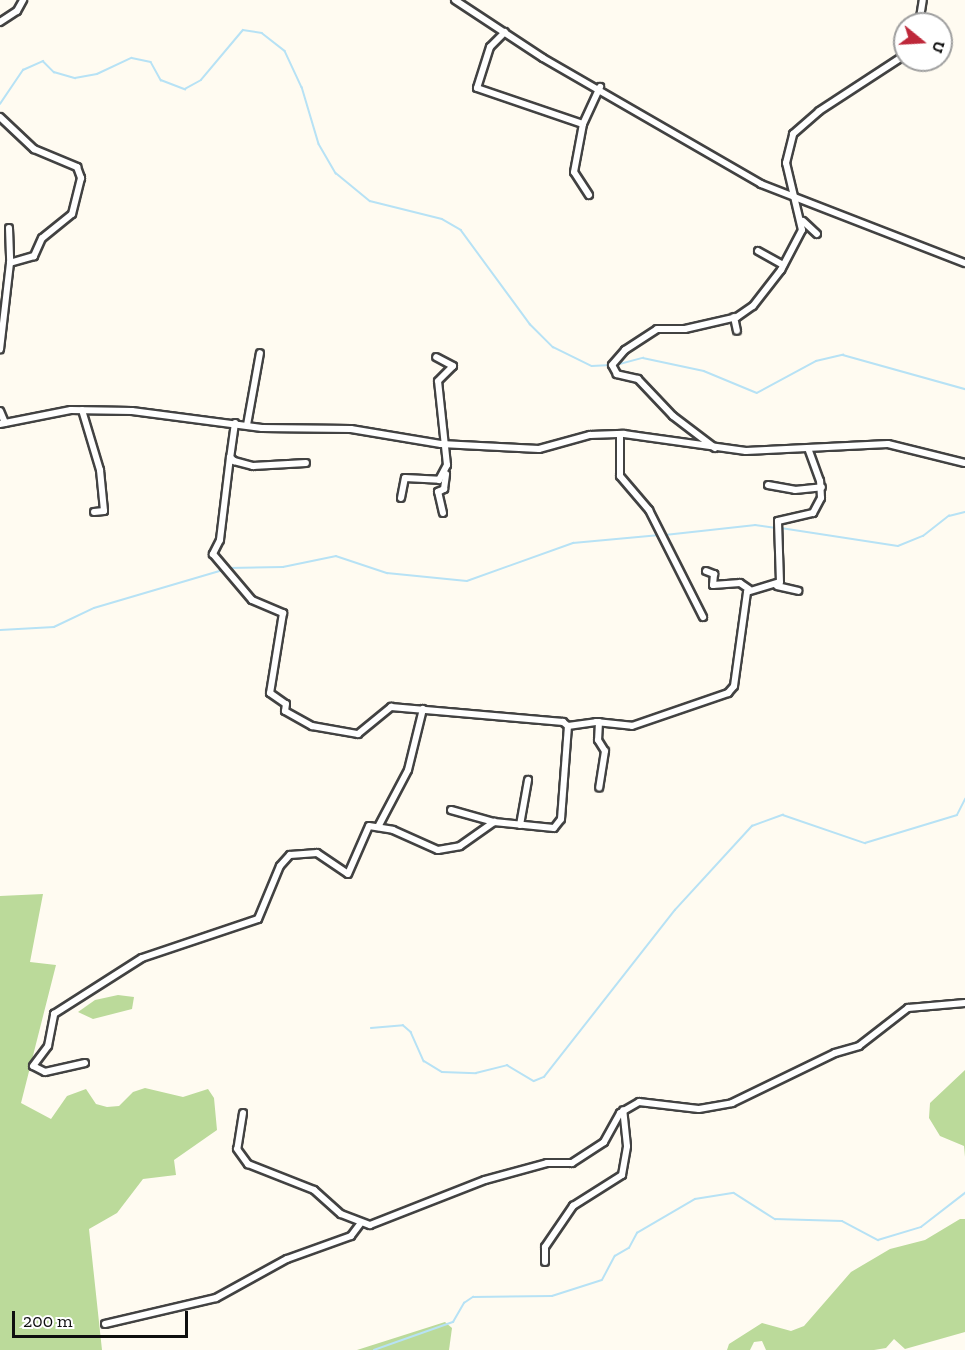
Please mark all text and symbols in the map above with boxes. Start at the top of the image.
north arrow [893,12,953,72]
text: U [928,39,950,56]
scale bar [15,1299,190,1337]
text: 200 m [23,1310,73,1332]

